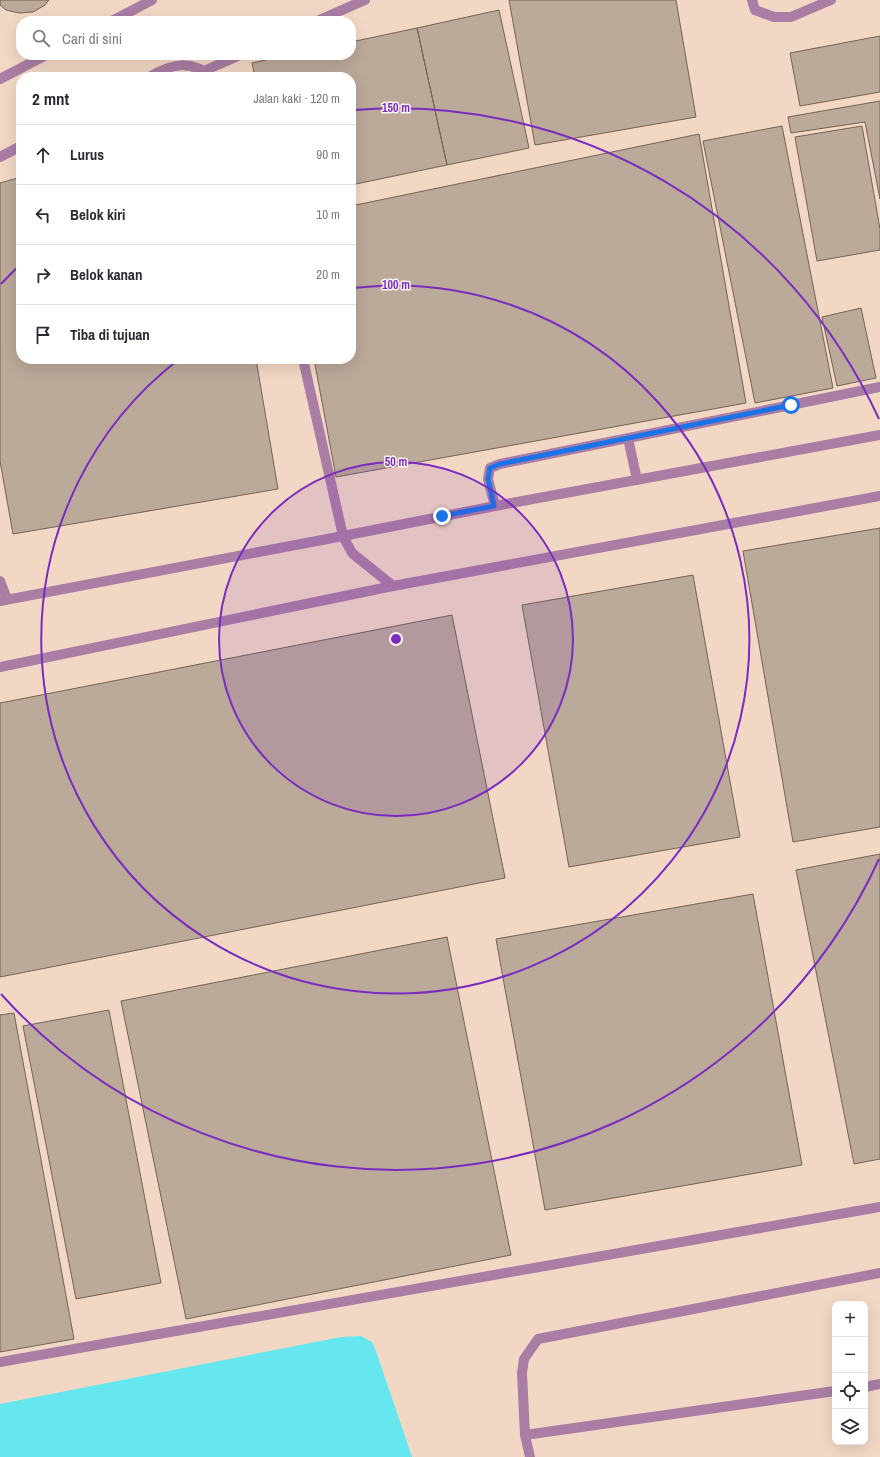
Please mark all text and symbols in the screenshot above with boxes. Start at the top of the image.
search box [16,16,356,60]
icon: search [30,27,52,49]
text: Cari di sini [62,28,122,49]
text: 2 mnt [32,87,69,110]
text: Jalan kaki · 120 m [253,90,340,107]
text: 150 m [382,100,410,116]
icon: ahead [32,144,54,166]
text: Lurus [70,144,104,165]
text: 90 m [316,146,340,163]
icon: left [32,204,54,226]
text: Belok kiri [70,204,125,225]
text: 10 m [316,206,340,223]
icon: right [32,264,54,286]
text: Belok kanan [70,264,142,285]
text: 20 m [316,266,340,283]
text: 100 m [382,277,410,293]
icon: arrive [32,324,54,346]
text: Tiba di tujuan [70,324,150,345]
route start [782,396,800,414]
text: 50 m [385,454,407,470]
route end [433,507,451,525]
centre of rings [389,632,403,646]
map controls [832,1301,868,1445]
button: + [832,1301,868,1337]
button: − [832,1337,868,1373]
button: locate [832,1373,868,1409]
button: layers [832,1409,868,1445]

